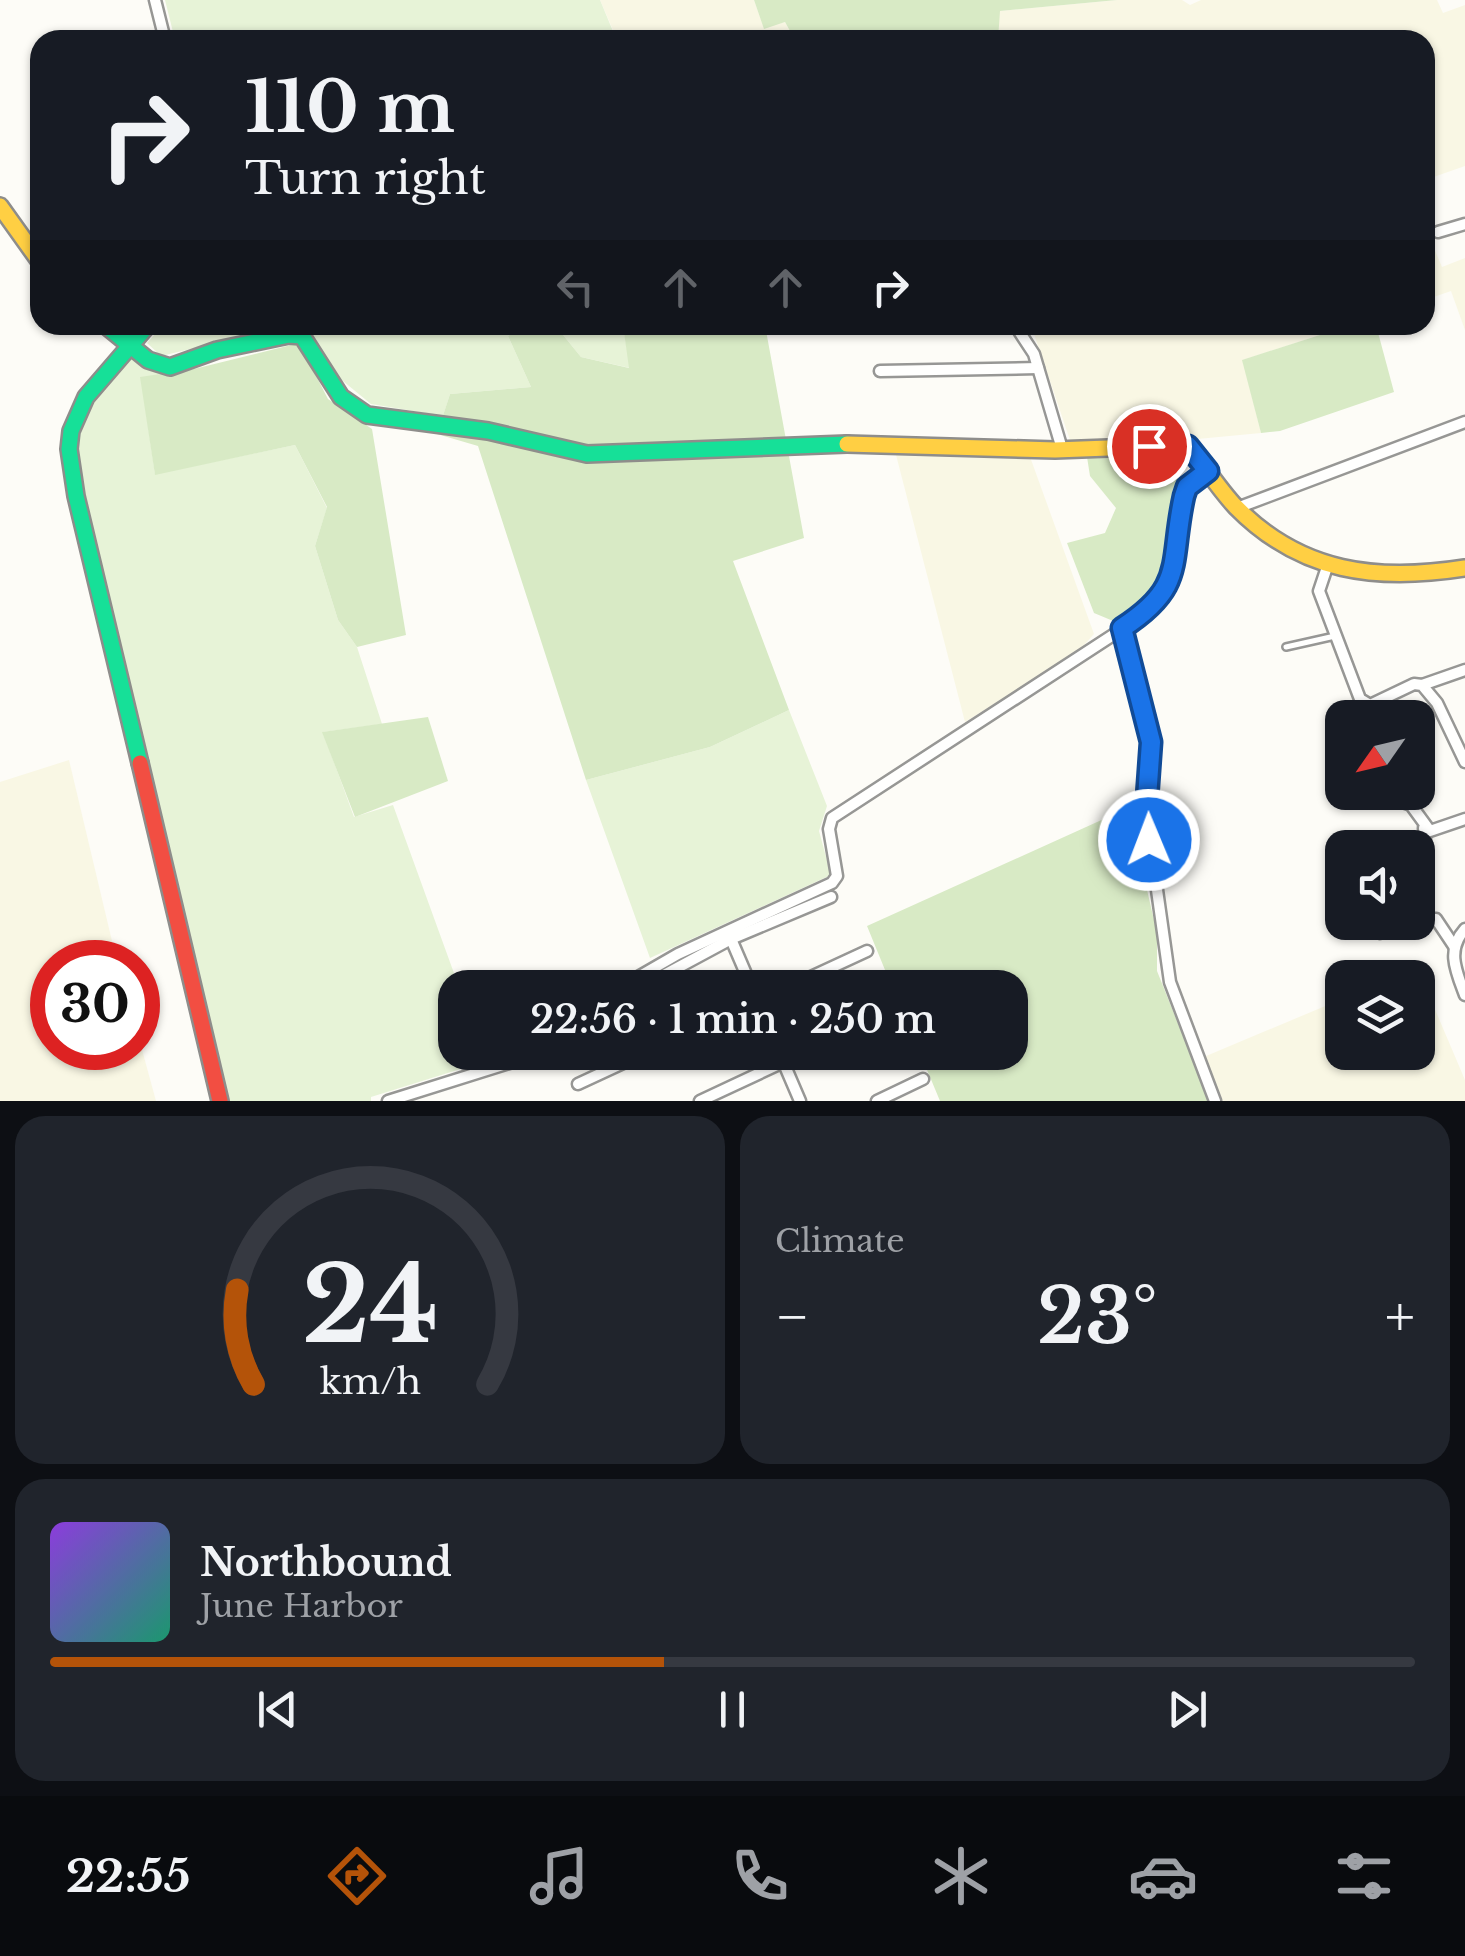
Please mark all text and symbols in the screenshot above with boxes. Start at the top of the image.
text: 110 m [245,64,455,151]
icon: right [80,70,210,200]
text: Turn right [245,150,486,206]
icon: left [548,260,603,315]
icon: ahead [653,260,708,315]
icon: ahead [758,260,813,315]
icon: right [863,260,918,315]
pin [1107,404,1192,489]
icon: arrive [1122,419,1177,474]
north arrow [1325,700,1435,810]
map controls [1325,700,1435,1070]
position arrow [1097,788,1201,892]
button: sound [1325,830,1435,940]
speed limit sign: 30 [30,940,160,1070]
button: layers [1325,960,1435,1070]
text: 22:56 · 1 min · 250 m [530,996,936,1043]
text: Climate [775,1221,904,1261]
text: 24 [302,1241,438,1370]
text: 23° [1037,1270,1158,1363]
text: − [775,1283,810,1351]
text: + [1385,1283,1415,1351]
text: km/h [319,1359,421,1404]
text: Northbound [200,1539,452,1586]
text: June Harbor [200,1586,403,1626]
icon: previous [250,1682,305,1737]
icon: pause [705,1682,760,1737]
icon: next [1160,1682,1215,1737]
icon: directions [322,1841,392,1911]
icon: music [524,1841,594,1911]
icon: phone [725,1841,795,1911]
icon: climate [926,1841,996,1911]
icon: car [1128,1841,1198,1911]
icon: filters [1329,1841,1399,1911]
text: 22:55 [66,1848,191,1904]

